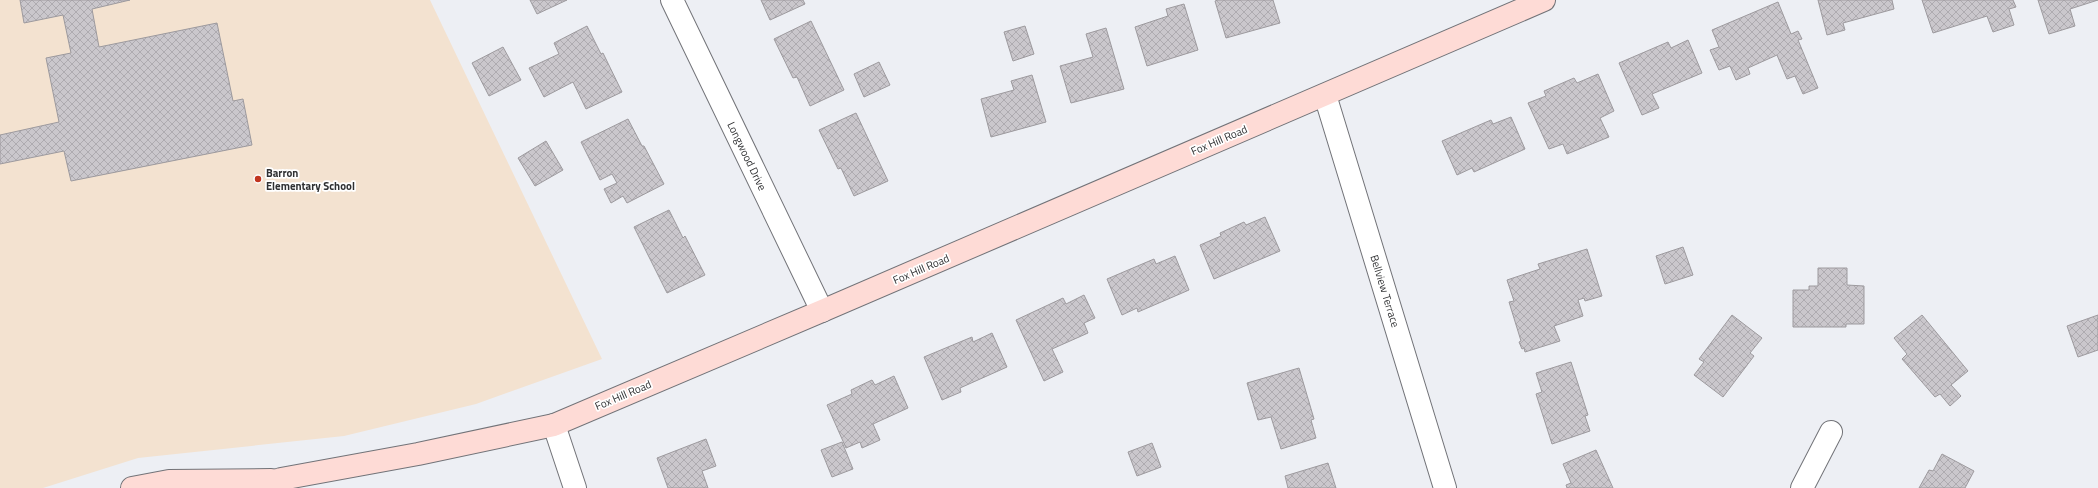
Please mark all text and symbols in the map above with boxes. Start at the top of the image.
street label: Longwood Drive [723,119,771,194]
street label: Fox Hill Road [1188,121,1250,159]
place label: Barron Elementary School [266,165,355,194]
marker: Barron Elementary School [253,174,263,184]
street label: Fox Hill Road [890,250,952,288]
street label: Bellview Terrace [1366,253,1404,330]
street label: Fox Hill Road [592,376,654,414]

